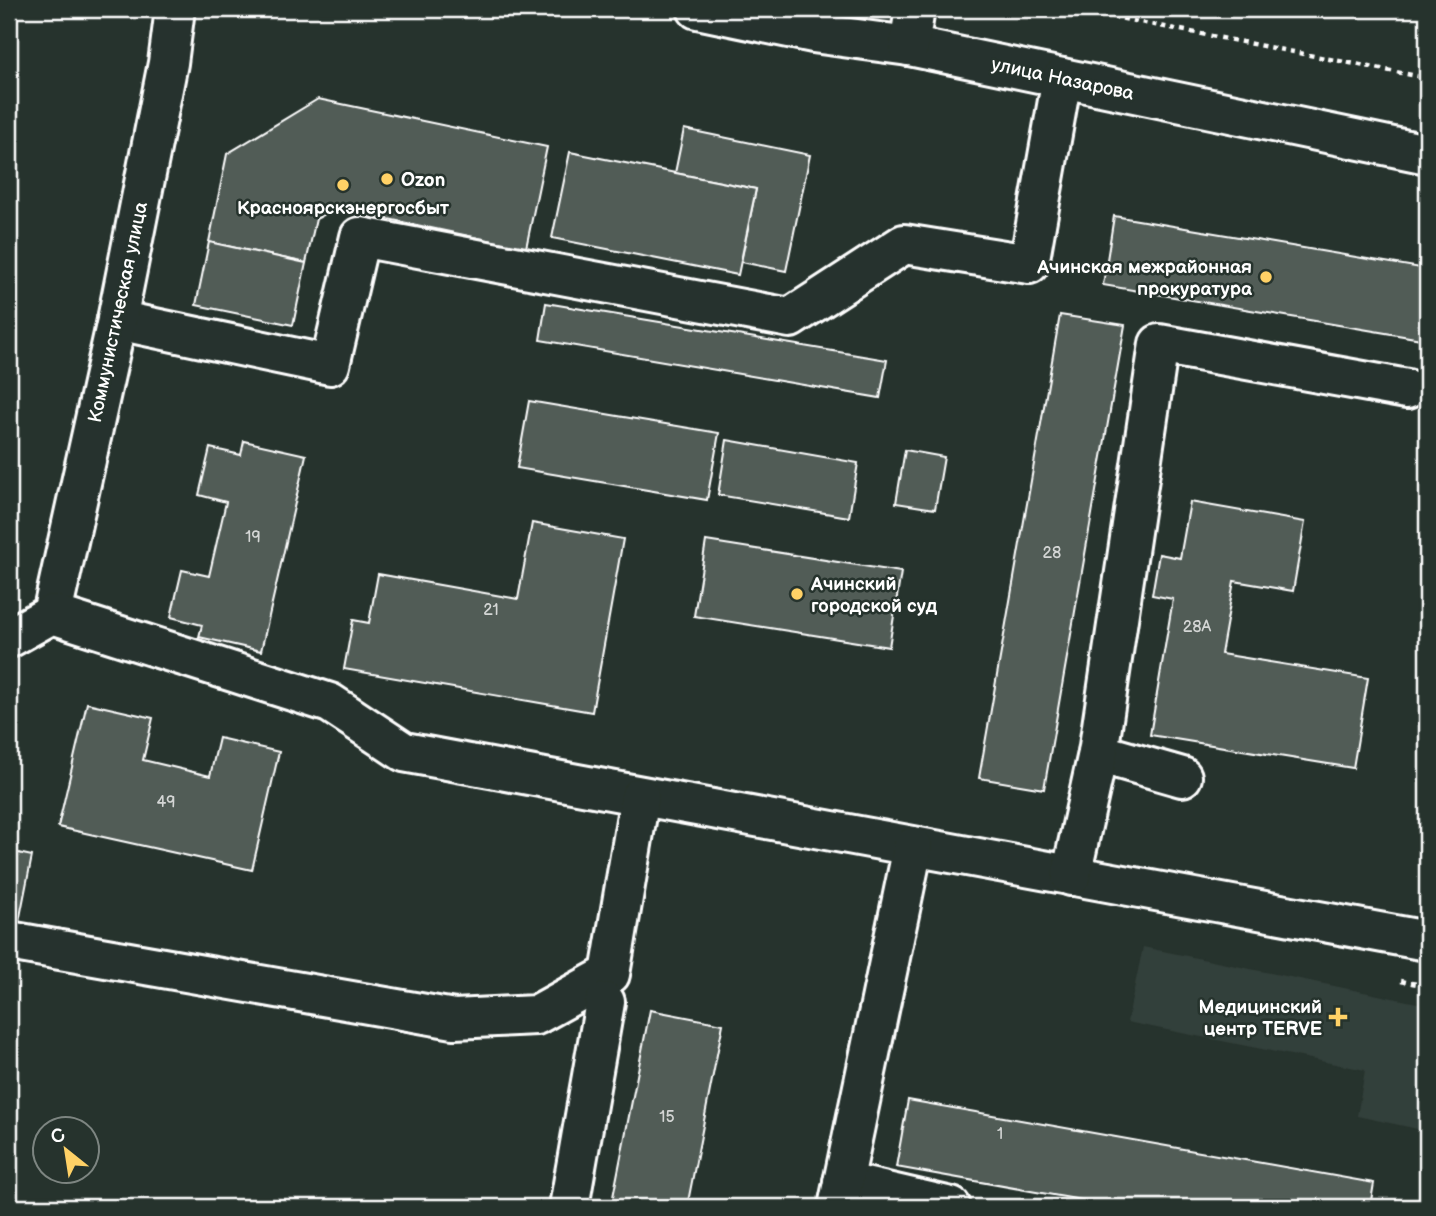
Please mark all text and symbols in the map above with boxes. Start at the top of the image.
street label: улица Назарова [989,53,1136,106]
place label: Ozon [401,169,445,192]
marker: Ozon [379,171,395,187]
marker: Красноярскэнергосбыт [335,177,351,193]
place label: Красноярскэнергосбыт [237,197,449,220]
street label: Коммунистическая улица [84,200,153,425]
place label: Ачинская межрайонная прокуратура [1036,256,1253,301]
marker: Ачинская межрайонная прокуратура [1258,269,1274,285]
house number: 19 [245,528,261,547]
house number: 28 [1043,544,1061,563]
place label: Ачинский городской суд [810,573,938,618]
marker: Ачинский городской суд [789,586,805,602]
house number: 21 [483,601,499,620]
house number: 28А [1183,618,1212,637]
house number: 49 [156,793,176,812]
place label: Медицинский центр TERVE [1199,996,1322,1041]
marker: Медицинский центр TERVE [1328,1007,1348,1027]
house number: 15 [659,1108,675,1127]
north arrow [32,1114,102,1184]
text: С [47,1123,70,1150]
house number: 1 [997,1125,1003,1144]

